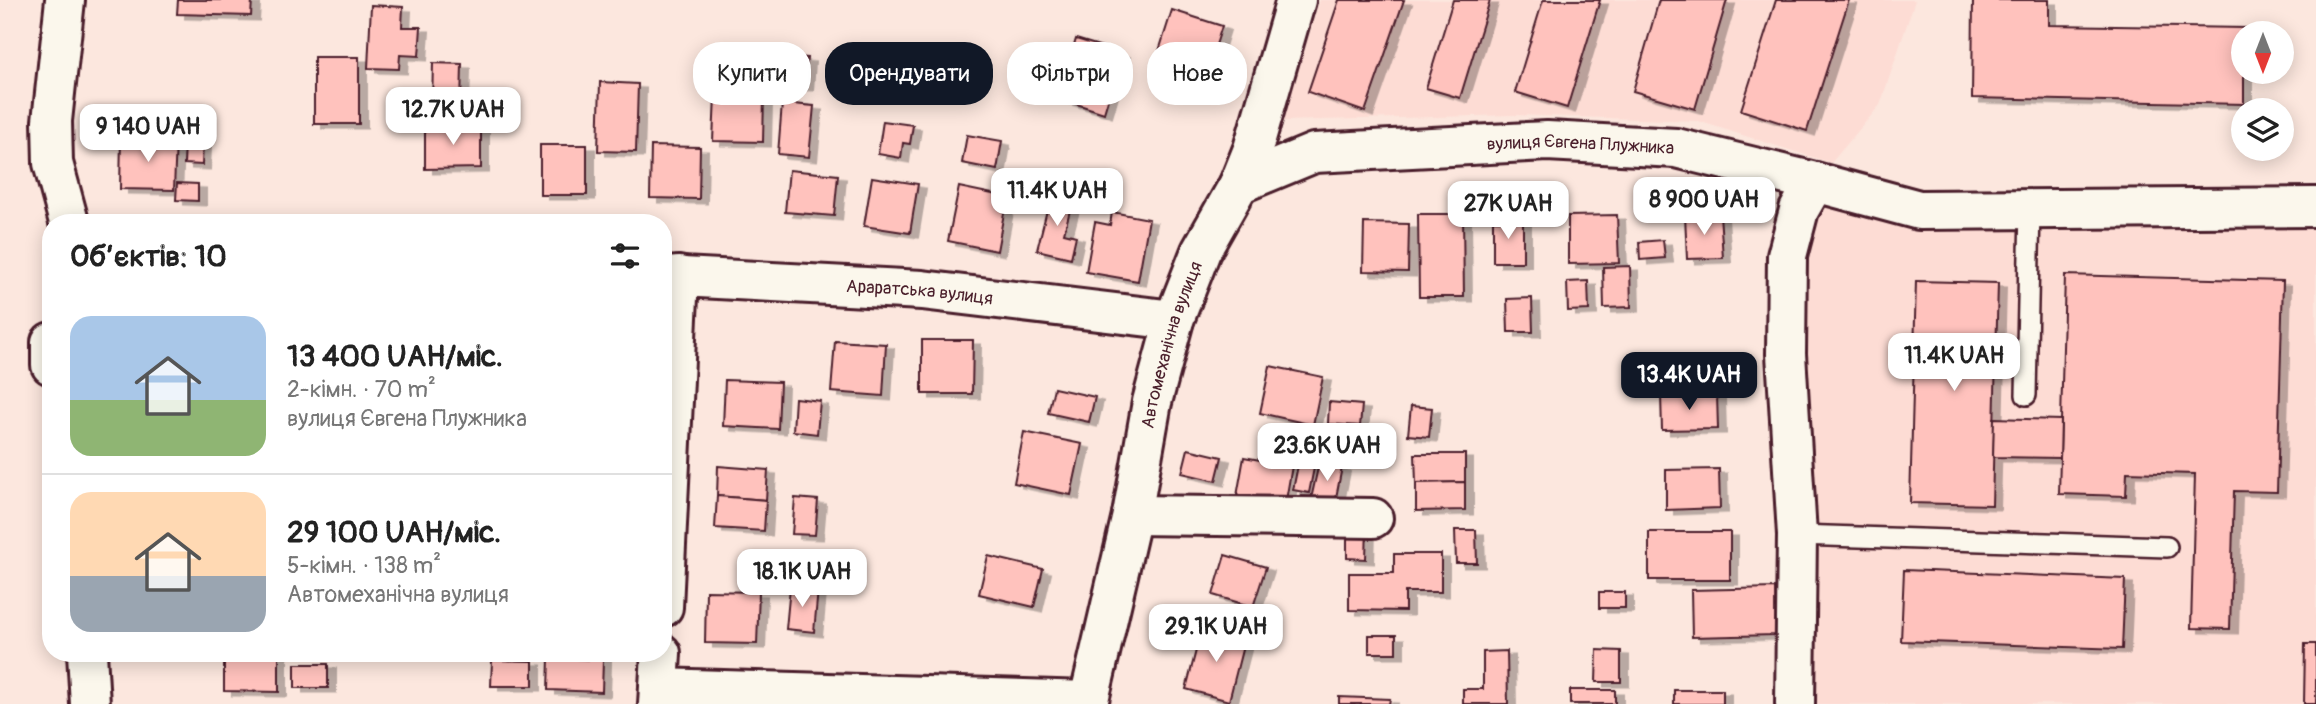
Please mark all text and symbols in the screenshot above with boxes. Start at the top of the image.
north arrow [2231,21,2294,84]
map controls [2231,21,2294,161]
chip: Купити [693,42,811,105]
chip: Орендувати [825,42,993,105]
chip: Фільтри [1007,42,1133,105]
chip: Нове [1147,42,1247,105]
pin: 12.7K UAH [373,88,533,147]
text: 12.7K UAH [402,95,504,124]
button: layers [2231,98,2294,161]
pin: 9 140 UAH [68,104,228,164]
text: 9 140 UAH [96,112,200,141]
street label: вулиця Євгена Плужника [1486,129,1675,159]
pin: 11.4K UAH [977,168,1137,228]
text: 11.4K UAH [1007,176,1107,205]
pin: 8 900 UAH [1624,177,1784,237]
pin: 27K UAH [1443,182,1573,241]
text: 8 900 UAH [1649,185,1759,214]
text: 27K UAH [1464,189,1552,218]
icon: filters [606,237,644,275]
text: Об’єктів: 10 [70,238,227,275]
street label: Автомеханічна вулиця [1136,258,1207,430]
street label: Араратська вулиця [845,274,994,310]
pin: 11.4K UAH [1874,334,2034,393]
text: 13 400 UAH/міс. [287,338,503,375]
text: 11.4K UAH [1904,341,2004,370]
icon: home [126,344,210,428]
pin: 13.4K UAH [1609,352,1769,412]
text: 13.4K UAH [1637,360,1741,389]
text: 2-кімн. · 70 m² [287,375,436,404]
text: вулиця Євгена Плужника [287,404,527,433]
pin: 23.6K UAH [1247,424,1407,483]
text: 23.6K UAH [1274,431,1381,460]
text: 29 100 UAH/міс. [287,514,501,551]
icon: home [126,520,210,604]
pin: 18.1K UAH [722,550,882,609]
text: 5-кімн. · 138 m² [287,551,441,580]
text: 18.1K UAH [753,557,851,586]
text: Автомеханічна вулиця [287,580,509,609]
pin: 29.1K UAH [1136,604,1296,664]
text: 29.1K UAH [1165,612,1267,641]

